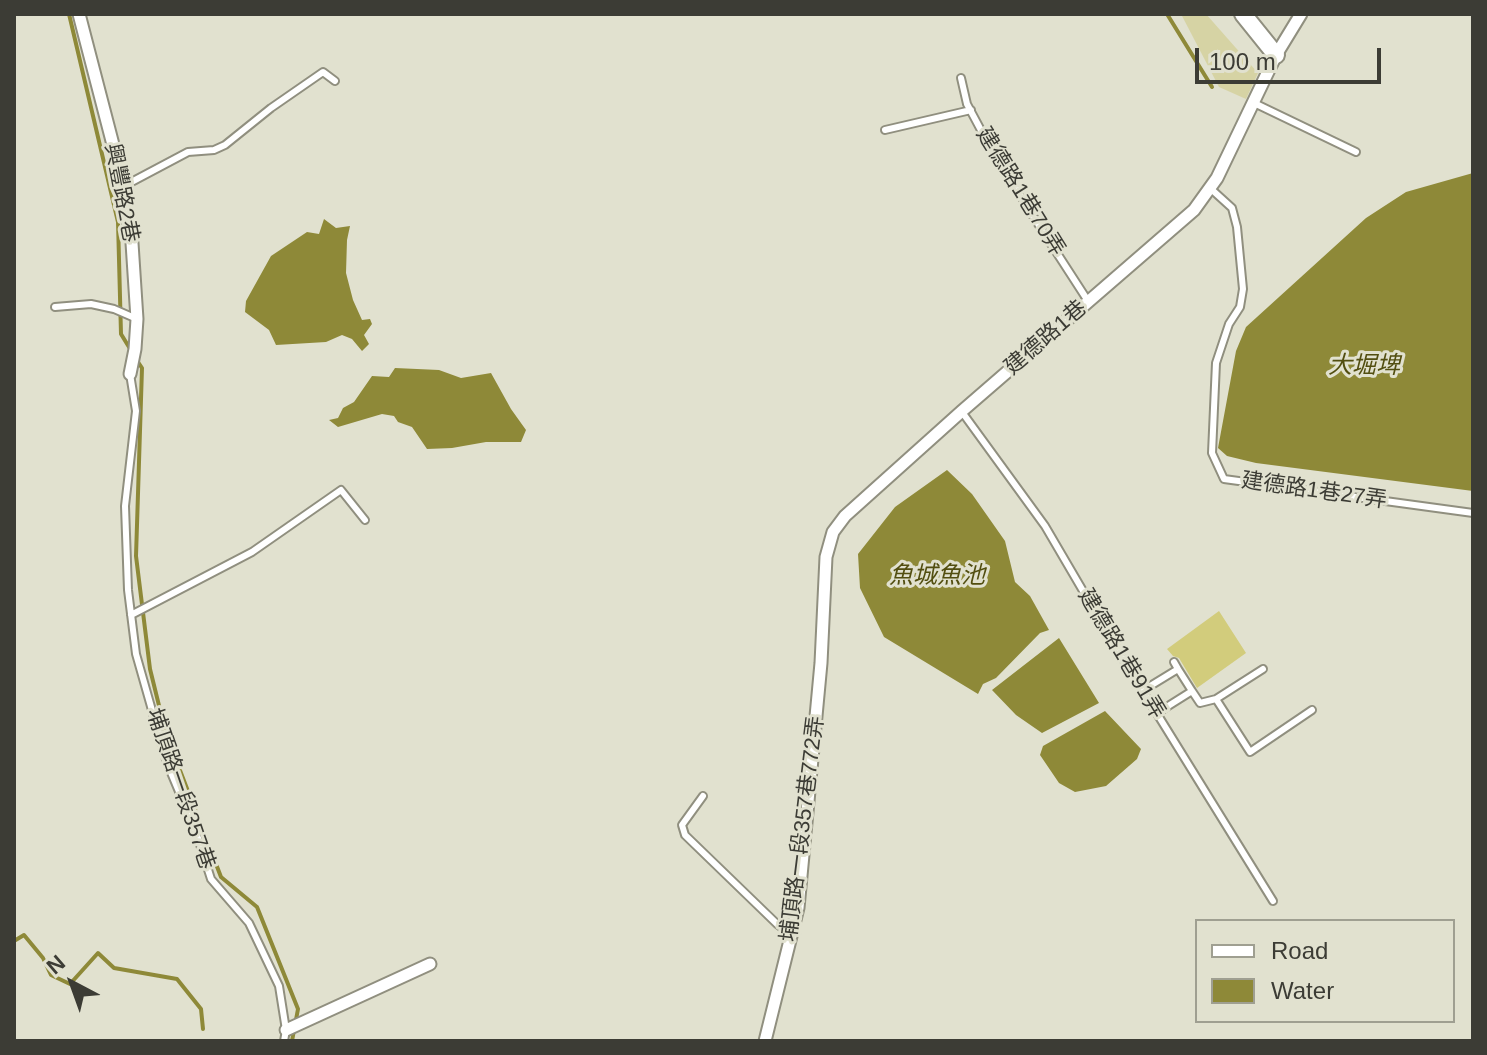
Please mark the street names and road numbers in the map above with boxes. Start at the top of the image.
street label: 建德路1巷70弄 [970,123,1070,261]
street label: 興豐路2巷 [98,141,144,245]
street label: 建德路1巷 [1000,295,1092,381]
street label: 建德路1巷27弄 [1240,468,1388,514]
street label: 建德路1巷91弄 [1072,584,1170,724]
street label: 埔頂路一段357巷 [140,705,220,873]
street label: 埔頂路一段357巷772弄 [776,715,830,943]

